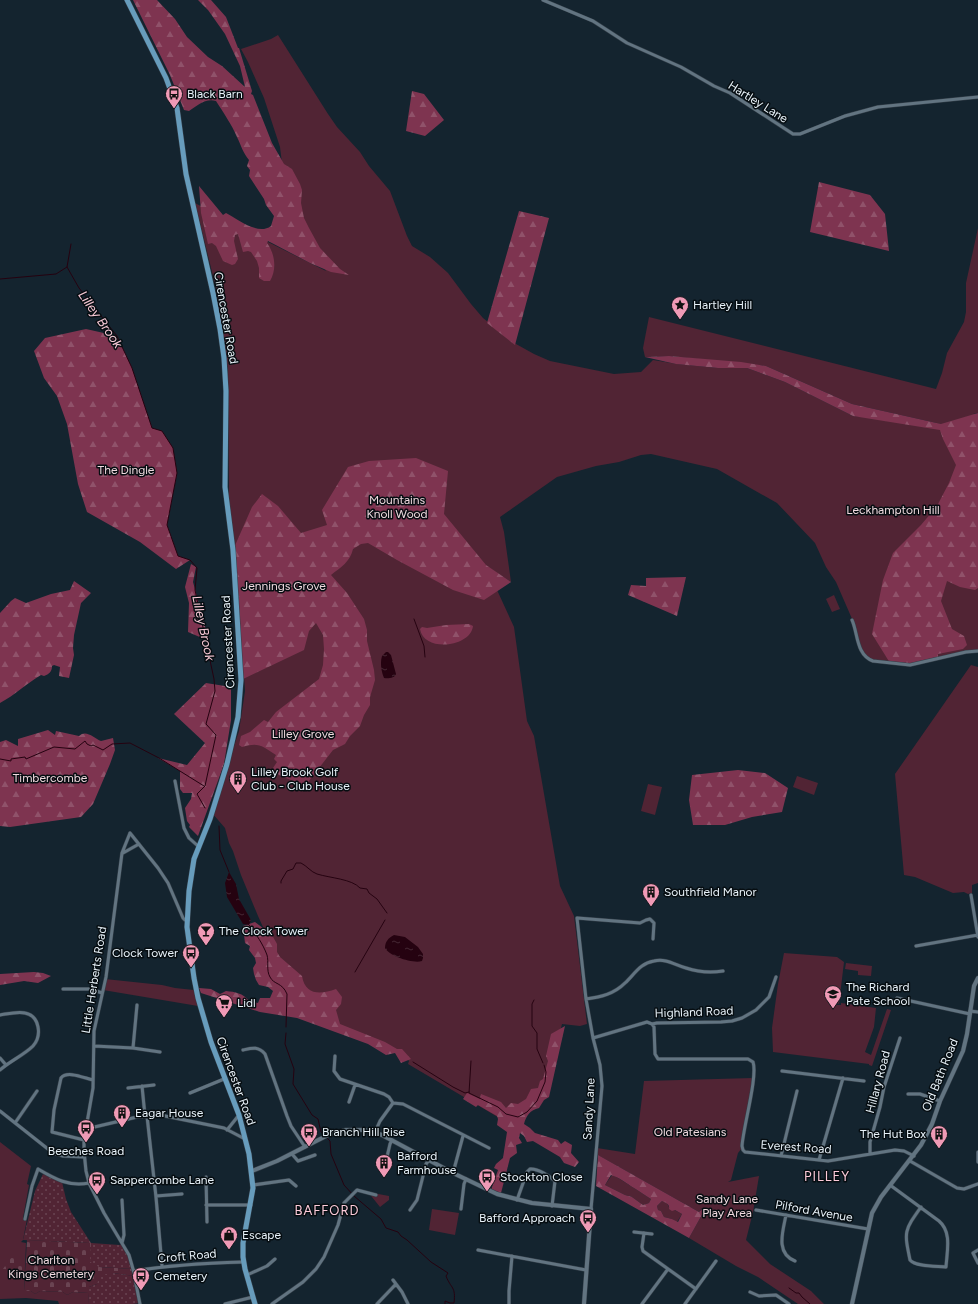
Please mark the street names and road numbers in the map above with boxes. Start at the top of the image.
street label: Hartley Lane [726,78,791,126]
street label: Cirencester Road [211,271,241,365]
street label: Cirencester Road [219,595,237,689]
street label: Little Herberts Road [79,925,109,1035]
street label: Highland Road [654,1004,734,1020]
street label: Cirencester Road [214,1035,258,1127]
street label: Old Bath Road [919,1037,961,1113]
street label: Hillary Road [863,1049,893,1115]
street label: Sandy Lane [580,1077,598,1140]
street label: Everest Road [760,1138,832,1156]
street label: Pilford Avenue [774,1197,854,1225]
street label: Croft Road [157,1246,217,1266]

